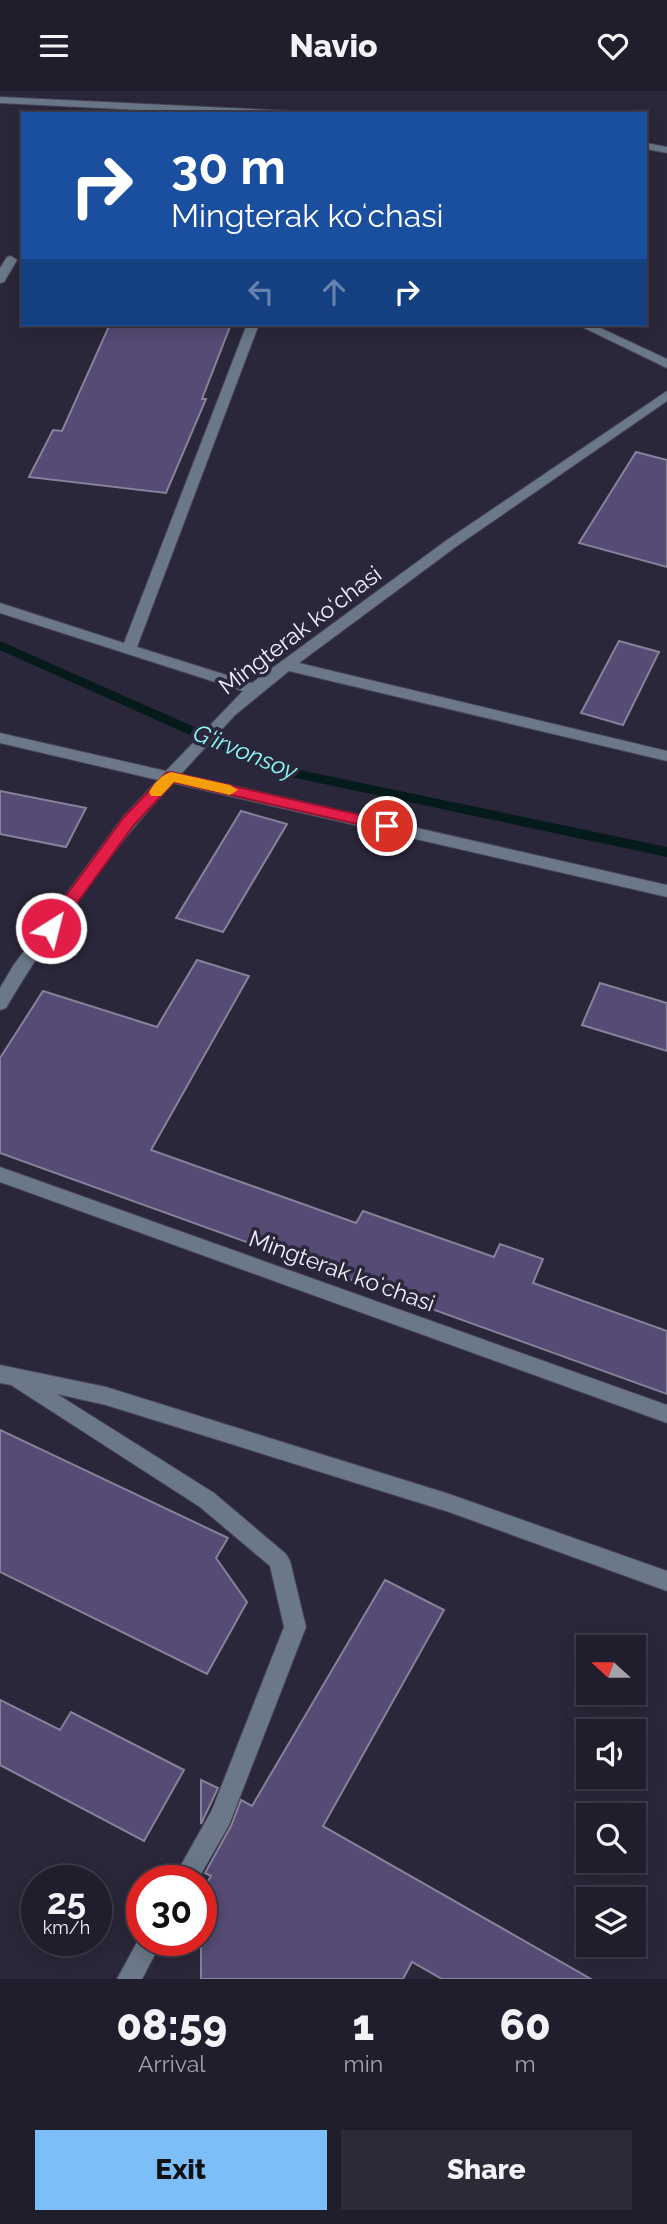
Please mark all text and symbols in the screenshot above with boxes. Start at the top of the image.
icon: menu [35,27,73,65]
text: Navio [289,27,378,64]
icon: heart [594,27,632,65]
text: 30 m [171,138,286,195]
icon: right [56,140,147,231]
text: Mingterak koʻchasi [171,197,444,234]
icon: left [242,273,280,311]
icon: ahead [315,273,353,311]
icon: right [388,273,426,311]
street label: Mingterak ko‘chasi [213,560,386,699]
water label: G‘irvonsoy [189,718,303,786]
pin [357,796,417,856]
icon: arrive [368,807,406,845]
position arrow [14,891,88,965]
street label: Mingterak koʻchasi [246,1224,439,1317]
north arrow [576,1635,646,1705]
map controls [576,1635,646,1957]
button: sound [576,1719,646,1789]
button: search [576,1803,646,1873]
speed limit sign: 30 [126,1865,217,1956]
text: 25 [47,1881,86,1922]
button: layers [576,1887,646,1957]
text: km/h [43,1917,90,1938]
text: 08:59 [116,2001,227,2050]
text: 1 [352,2001,374,2050]
text: 60 [499,2001,551,2050]
text: Arrival [138,2050,206,2077]
text: min [344,2050,383,2077]
text: m [514,2050,536,2077]
button: Exit [35,2130,327,2210]
button: Share [341,2130,632,2210]

